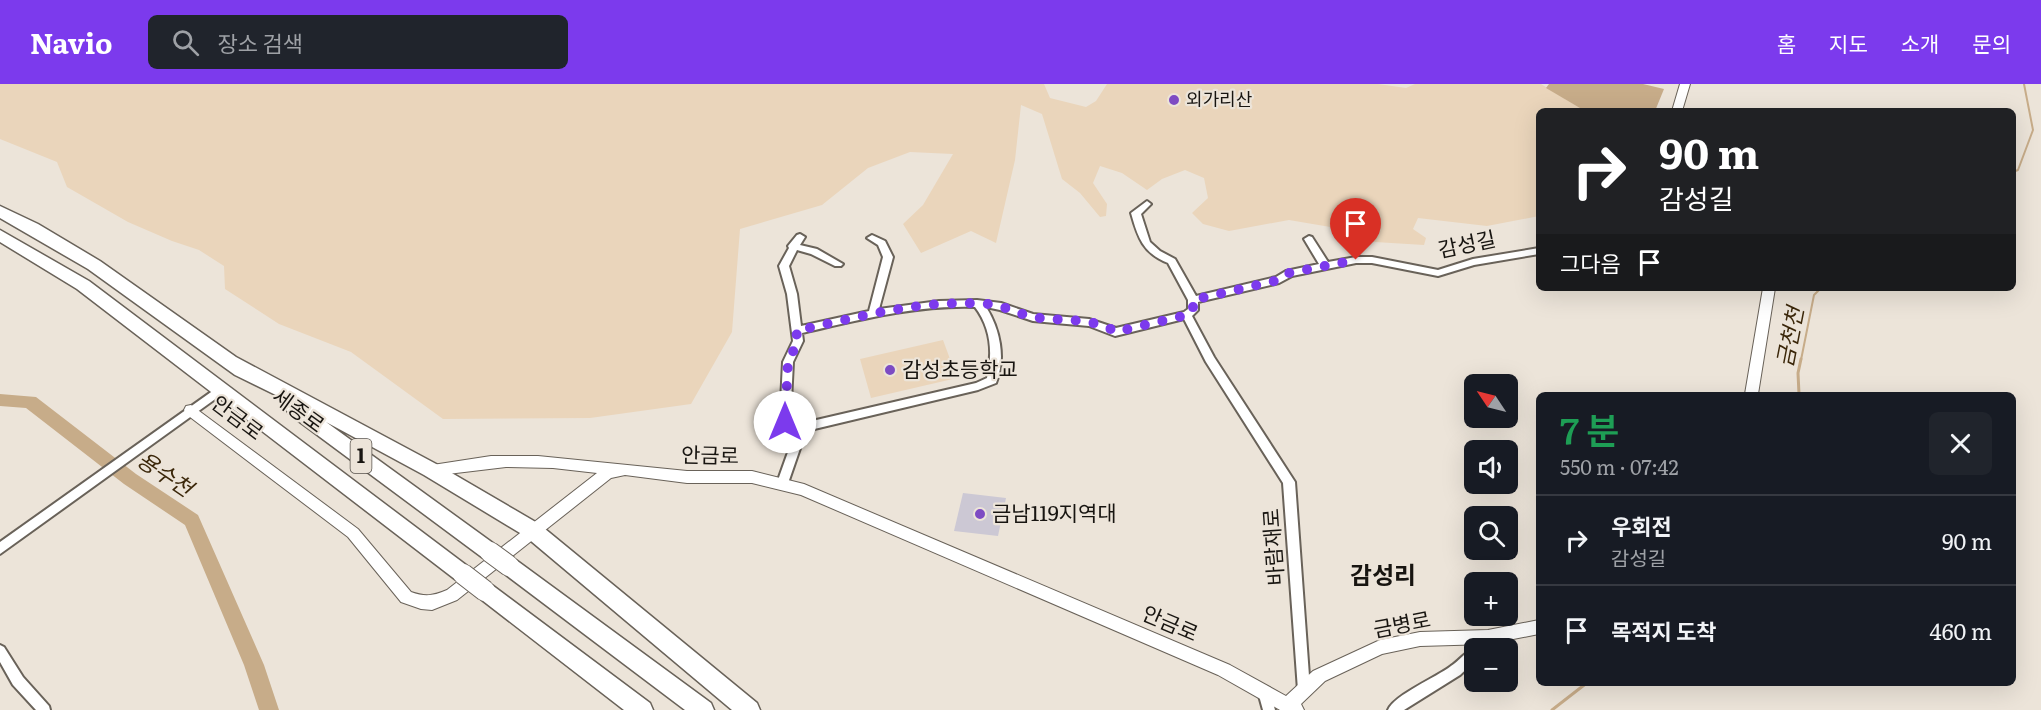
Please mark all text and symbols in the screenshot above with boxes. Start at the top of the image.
search box [148,15,568,69]
text: Navio [30,21,112,63]
icon: search [169,26,202,59]
text: 장소 검색 [217,26,303,59]
text: 홈 [1777,27,1796,58]
text: 지도 [1829,27,1868,58]
text: 소개 [1901,27,1939,58]
text: 문의 [1972,27,2011,58]
place label: 외가리산 [1186,85,1252,112]
marker: 외가리산 [1167,93,1181,107]
text: 90 m [1659,120,1759,182]
icon: right [1560,132,1638,210]
text: 감성길 [1659,177,1734,217]
pin [1330,198,1381,260]
icon: arrive [1339,207,1372,240]
street label: 감성길 [1435,221,1498,264]
text: 그다음 [1560,246,1621,279]
icon: arrive [1633,246,1666,279]
water label: 금천천 [1767,301,1811,370]
place label: 감성초등학교 [902,352,1018,383]
marker: 감성초등학교 [883,363,897,377]
north arrow [1464,374,1518,428]
map controls [1464,374,1518,692]
street label: 세종로 [267,379,332,439]
street label: 안금로 [206,386,271,446]
position arrow [753,390,817,454]
text: 7 분 [1560,402,1619,455]
button: close [1929,412,1992,475]
street label: 안금로 [681,437,739,470]
road number: 1 [350,439,372,473]
button: sound [1464,440,1518,494]
water label: 용수천 [131,442,203,505]
text: 550 m · 07:42 [1560,451,1679,481]
place label: 금남119지역대 [992,496,1117,527]
button: search [1464,506,1518,560]
marker: 금남119지역대 [973,507,987,521]
street label: 바람재로 [1253,508,1290,587]
text: 우회전 [1611,509,1672,542]
icon: right [1560,524,1593,557]
text: 90 m [1942,524,1992,557]
text: 감성길 [1611,542,1666,572]
district label: 감성리 [1350,556,1416,591]
button: + [1464,572,1518,626]
street label: 안금로 [1138,596,1204,647]
street label: 금병로 [1370,602,1433,643]
icon: arrive [1560,614,1593,647]
text: 목적지 도착 [1611,614,1717,647]
text: 460 m [1930,614,1992,647]
button: − [1464,638,1518,692]

